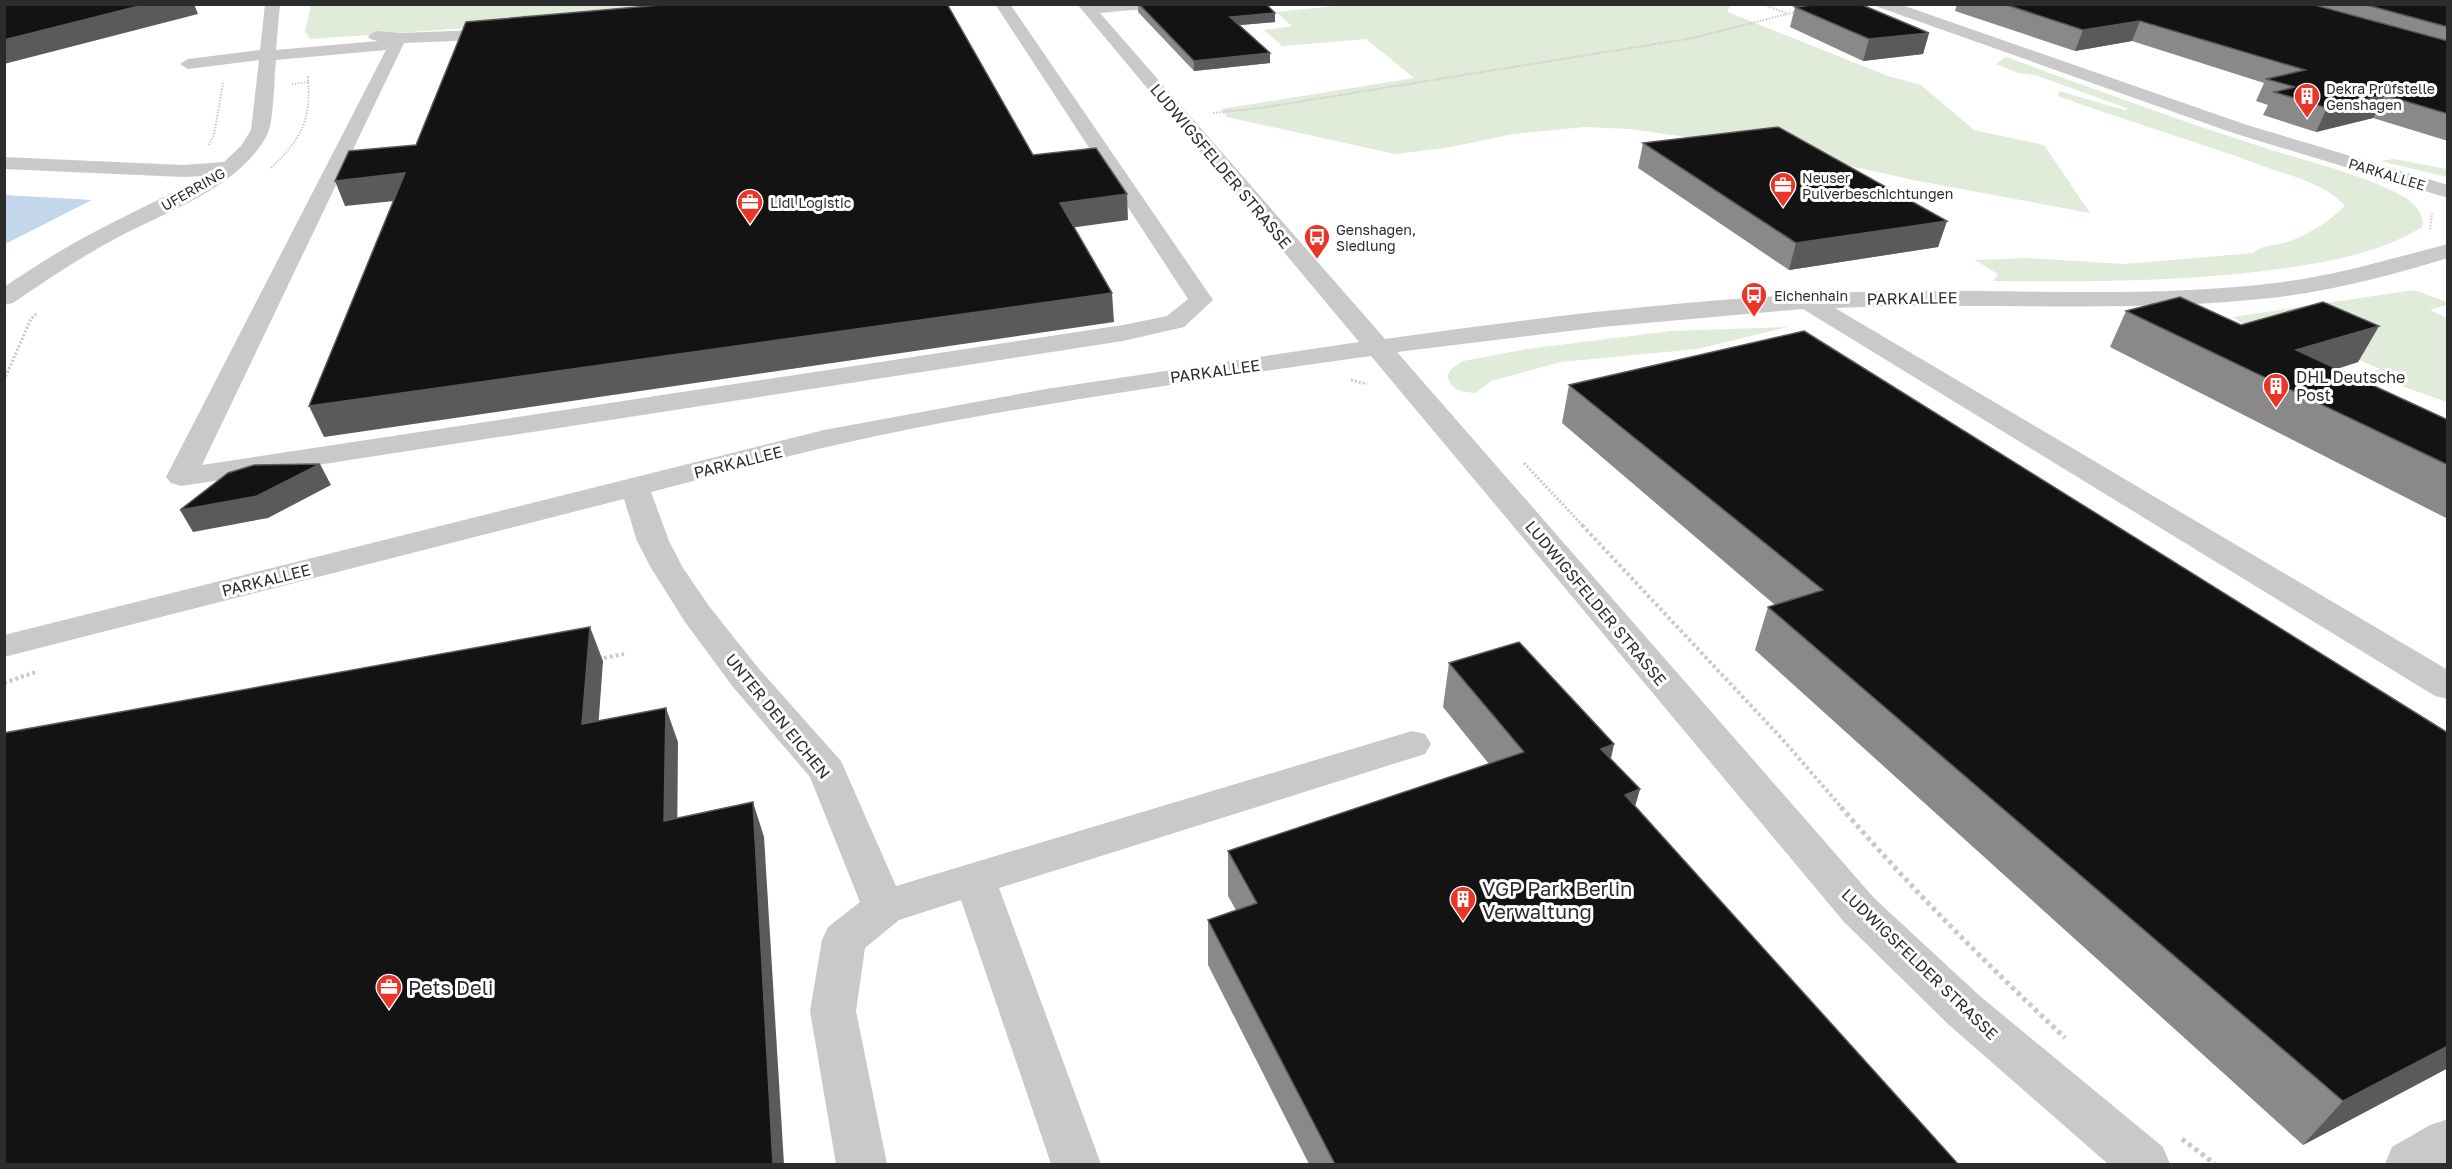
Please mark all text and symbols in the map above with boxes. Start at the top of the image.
street label: LUDWIGSFELDER STRASSE [1146,79,1296,253]
place label: Dekra Prüfstelle Genshagen [2326,80,2435,113]
building icon: Dekra Prüfstelle Genshagen [2292,81,2322,119]
street label: PARKALLEE [2347,154,2427,194]
street label: UFERRING [158,164,228,214]
place label: Neuser Pulverbeschichtungen [1802,169,1953,202]
office icon: Neuser Pulverbeschichtungen [1768,170,1798,208]
office icon: Lidl Logistic [735,187,765,225]
place label: Lidl Logistic [770,194,852,211]
place label: Genshagen, Siedlung [1336,221,1416,254]
bus stop icon: Genshagen, Siedlung [1302,222,1332,260]
bus stop icon: Eichenhain [1739,280,1769,318]
place label: Eichenhain [1774,287,1848,304]
street label: PARKALLEE [1867,287,1957,309]
street label: PARKALLEE [1169,355,1261,387]
place label: DHL Deutsche Post [2296,367,2405,405]
building icon: DHL Deutsche Post [2261,371,2291,409]
street label: PARKALLEE [692,441,784,483]
street label: LUDWIGSFELDER STRASSE [1521,516,1671,690]
street label: PARKALLEE [220,559,312,601]
street label: UNTER DEN EICHEN [721,649,835,783]
place label: VGP Park Berlin Verwaltung [1482,876,1632,923]
building icon: VGP Park Berlin Verwaltung [1448,884,1478,922]
street label: LUDWIGSFELDER STRASSE [1838,884,2002,1044]
office icon: Pets Deli [374,972,404,1010]
place label: Pets Deli [408,975,493,999]

